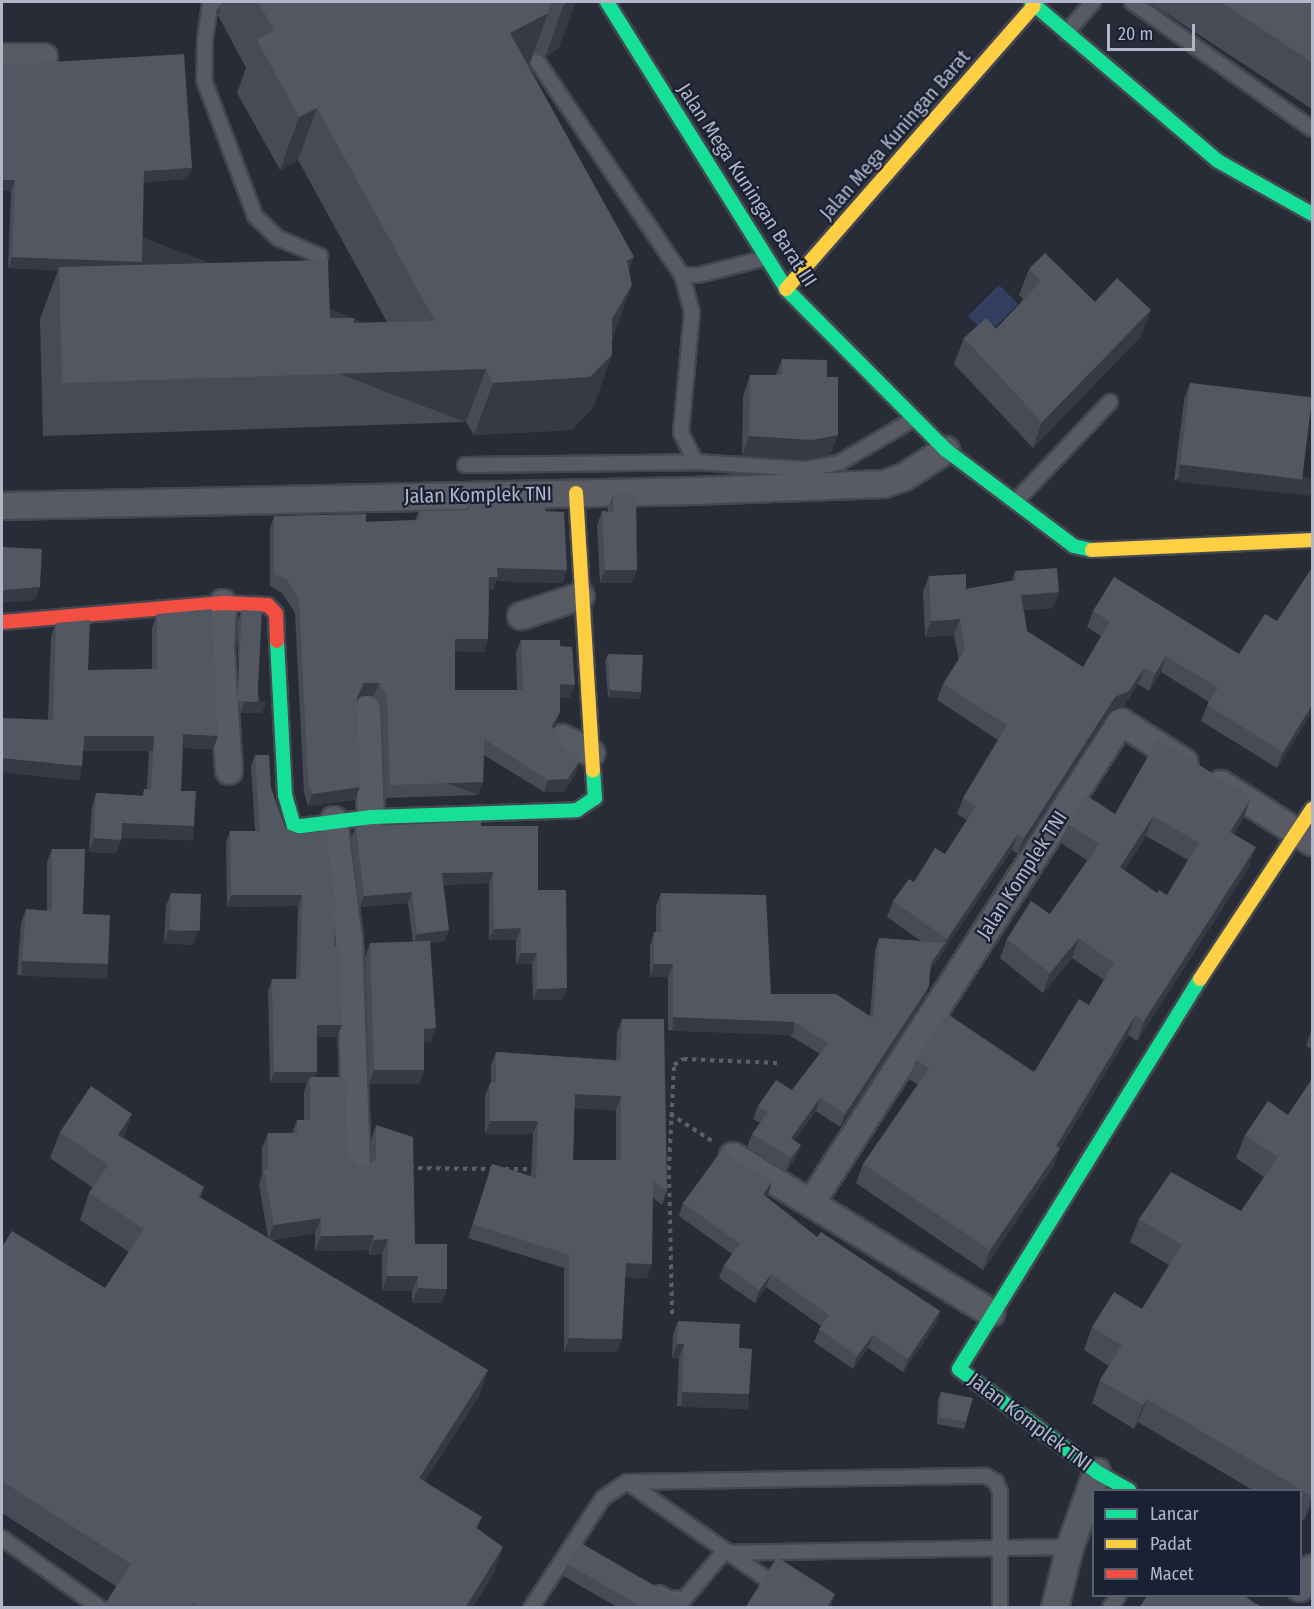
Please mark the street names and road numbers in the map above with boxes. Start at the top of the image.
street label: Jalan Mega Kuningan Barat [815,45,975,225]
street label: Jalan Mega Kuningan Barat III [672,79,822,291]
street label: Jalan Komplek TNI [404,482,552,508]
street label: Jalan Komplek TNI [972,806,1072,944]
street label: Jalan Komplek TNI [964,1368,1096,1476]

